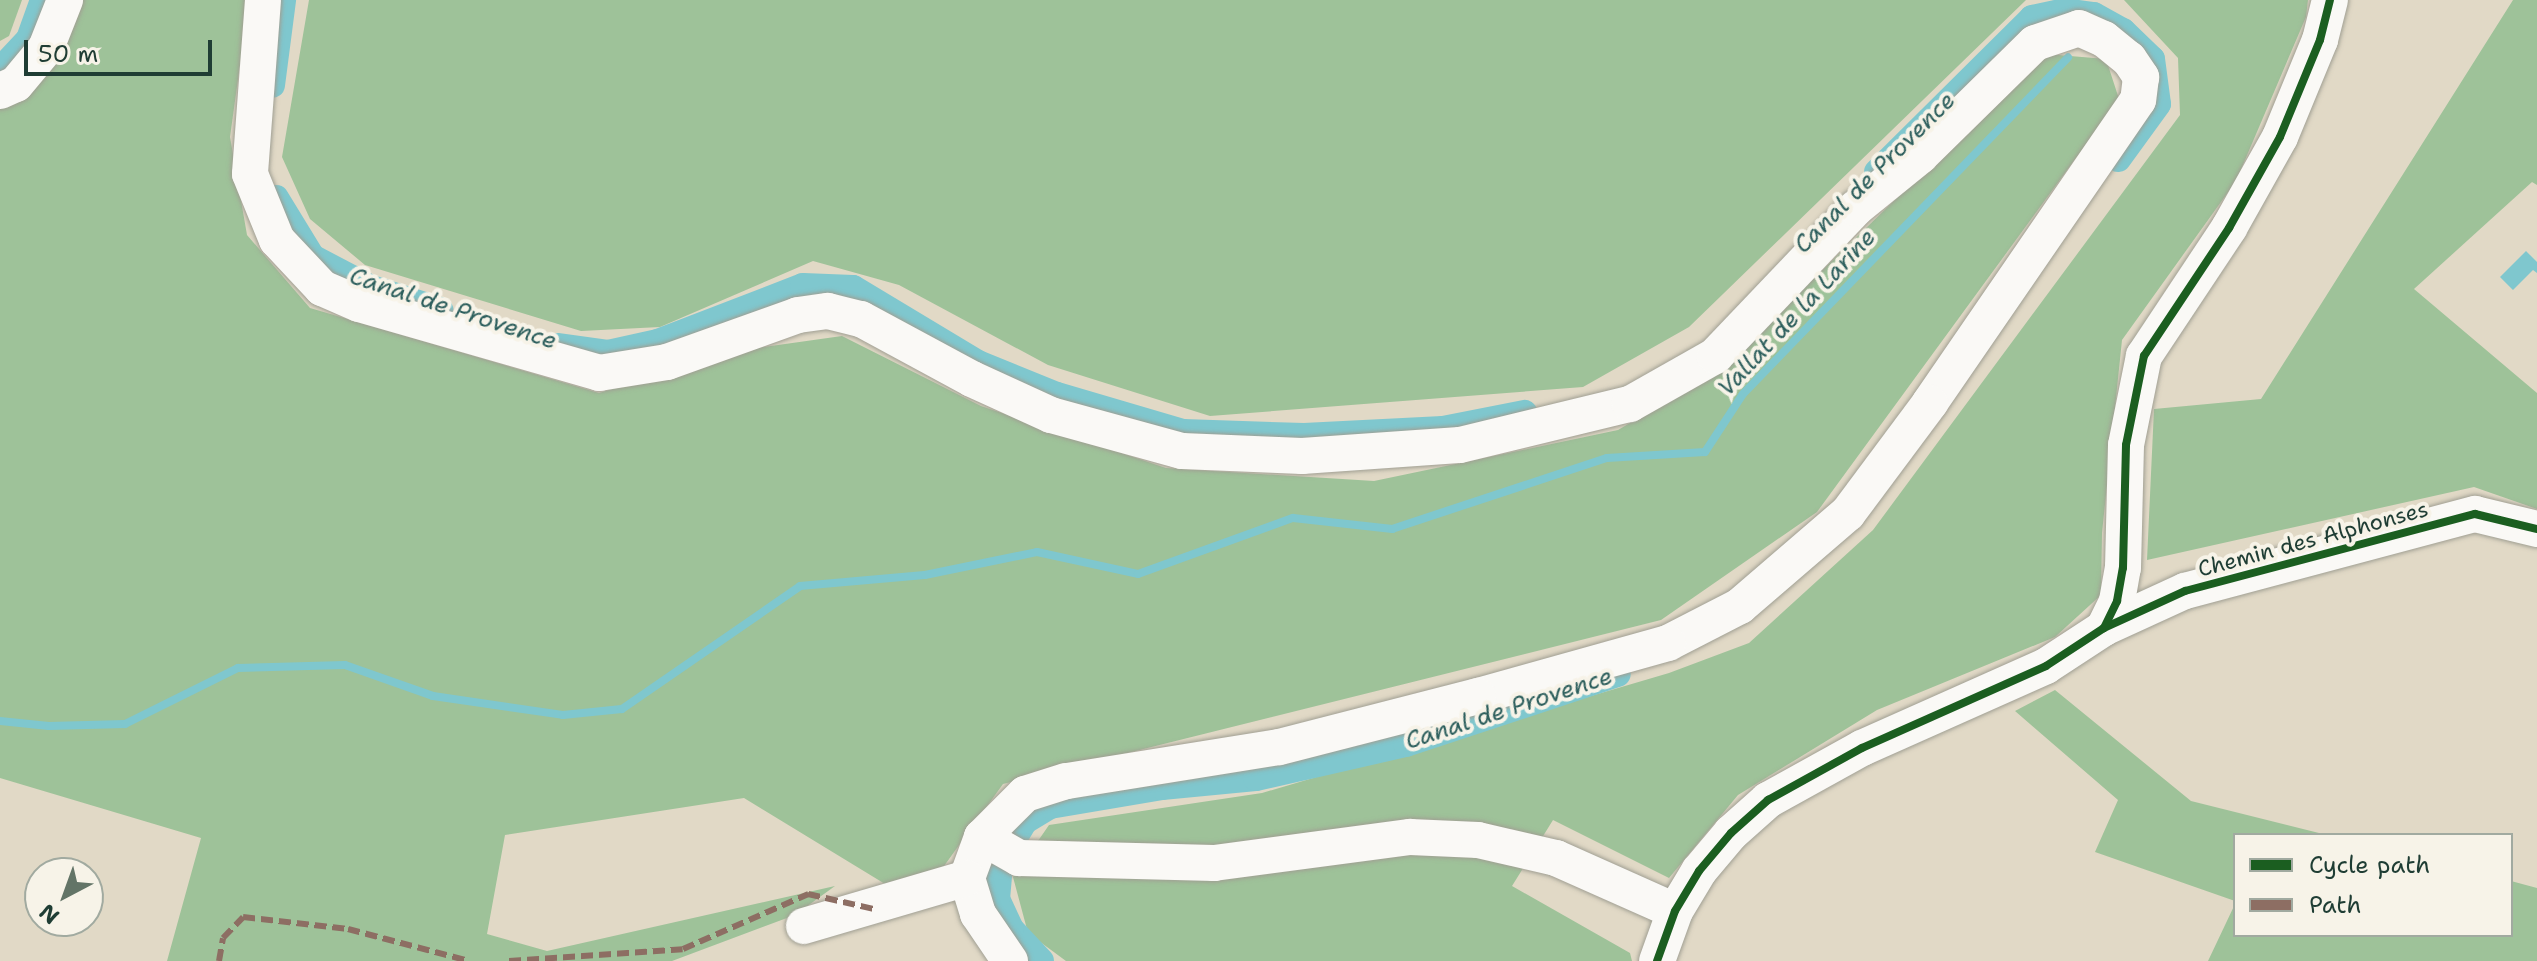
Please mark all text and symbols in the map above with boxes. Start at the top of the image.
scale bar [28,24,216,74]
text: 50 m [38,38,98,70]
water label: Canal de Provence [1788,86,1962,260]
water label: Vallat de la Larine [1712,223,1882,403]
water label: Canal de Provence [346,262,560,356]
street label: Chemin des Alphonses [2195,496,2431,582]
water label: Canal de Provence [1402,662,1616,756]
legend [2233,833,2513,937]
text: Cycle path [2309,849,2430,881]
north arrow [24,857,104,937]
text: Path [2309,889,2361,921]
text: N [33,897,65,931]

